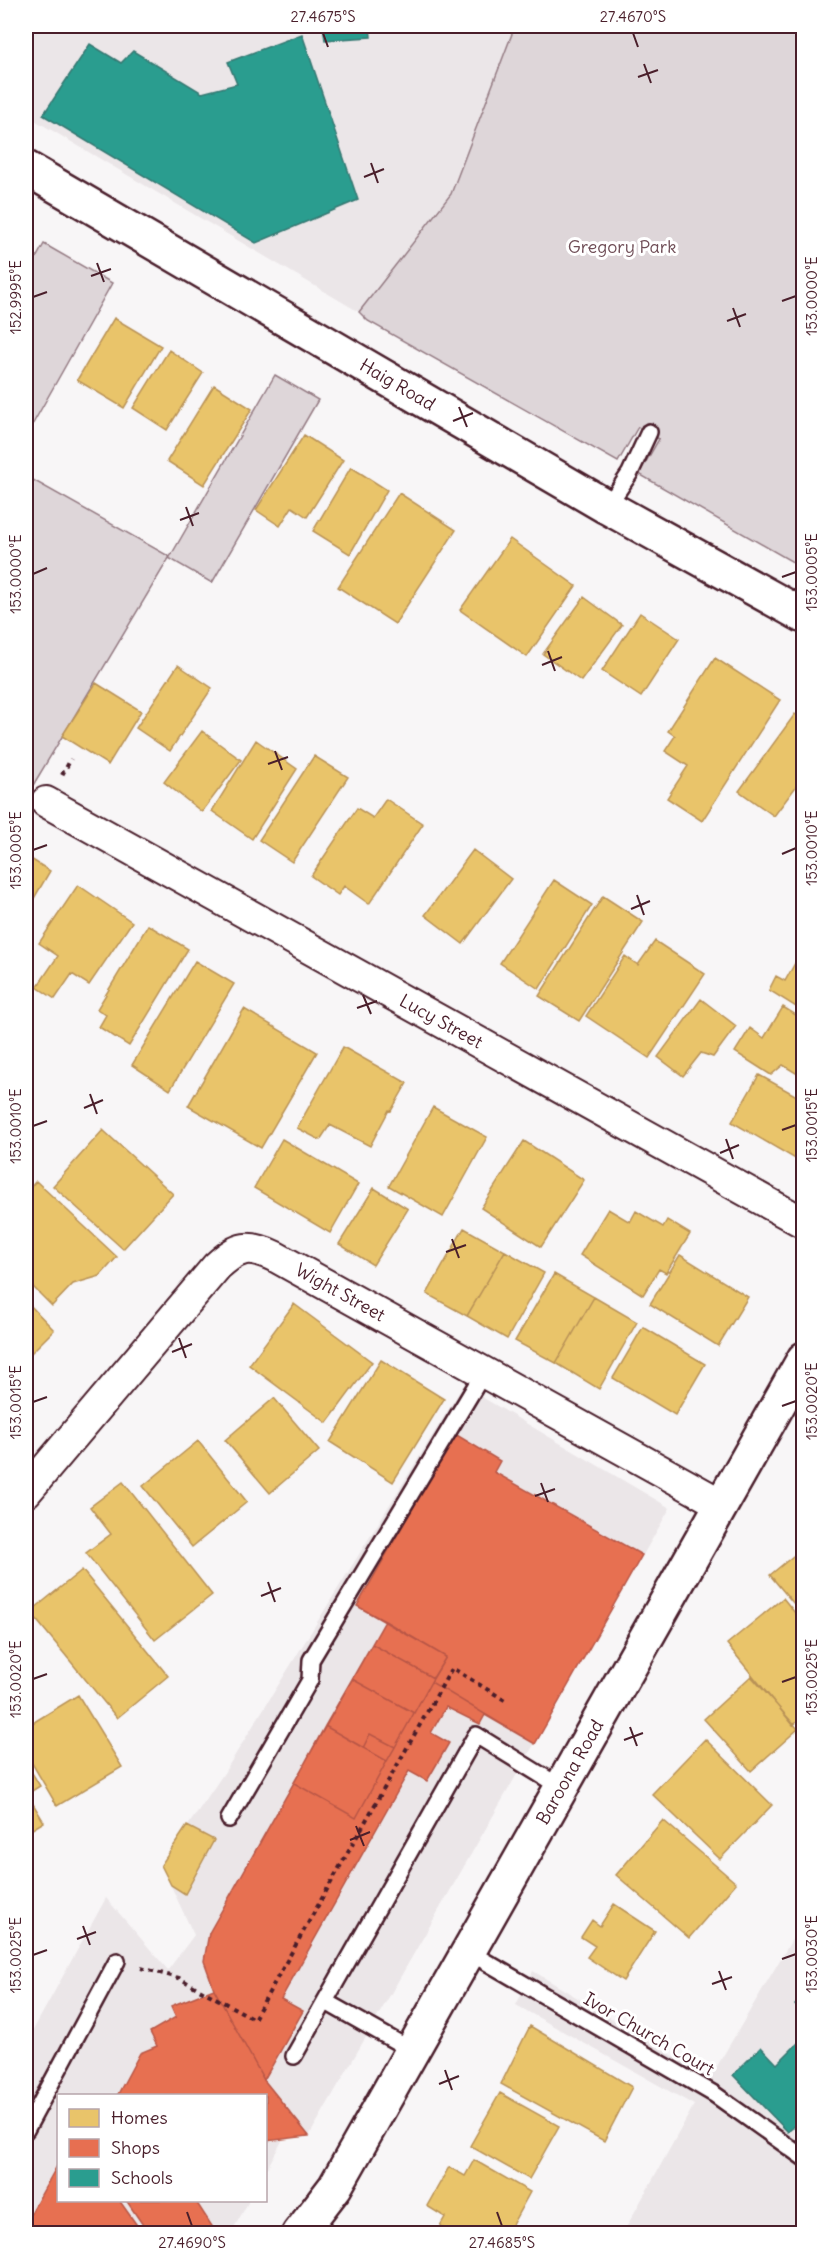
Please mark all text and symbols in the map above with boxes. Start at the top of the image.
text: 27.4675°S [290,7,356,26]
text: 27.4670°S [600,7,666,26]
park label: Gregory Park [568,235,676,258]
text: 153.0000°E [802,256,821,336]
text: 152.9995°E [6,260,25,334]
street label: Haig Road [356,353,440,416]
text: 153.0005°E [802,533,821,611]
text: 153.0000°E [6,534,25,614]
text: 153.0010°E [802,810,821,886]
text: 153.0005°E [6,811,25,889]
street label: Lucy Street [396,989,487,1053]
text: 153.0010°E [6,1088,25,1164]
text: 153.0015°E [802,1088,821,1162]
street label: Wight Street [292,1258,389,1326]
text: 153.0020°E [802,1362,821,1440]
text: 153.0015°E [6,1365,25,1439]
text: 153.0025°E [802,1639,821,1715]
text: 153.0020°E [6,1640,25,1718]
street label: Baroona Road [531,1715,609,1828]
text: 153.0030°E [802,1915,821,1993]
text: 153.0025°E [6,1917,25,1993]
street label: Ivor Church Court [580,1987,719,2080]
legend [57,2094,267,2202]
text: Homes [111,2106,168,2129]
text: Shops [111,2136,160,2159]
text: Schools [111,2166,173,2189]
text: 27.4690°S [158,2233,226,2252]
text: 27.4685°S [469,2233,535,2252]

